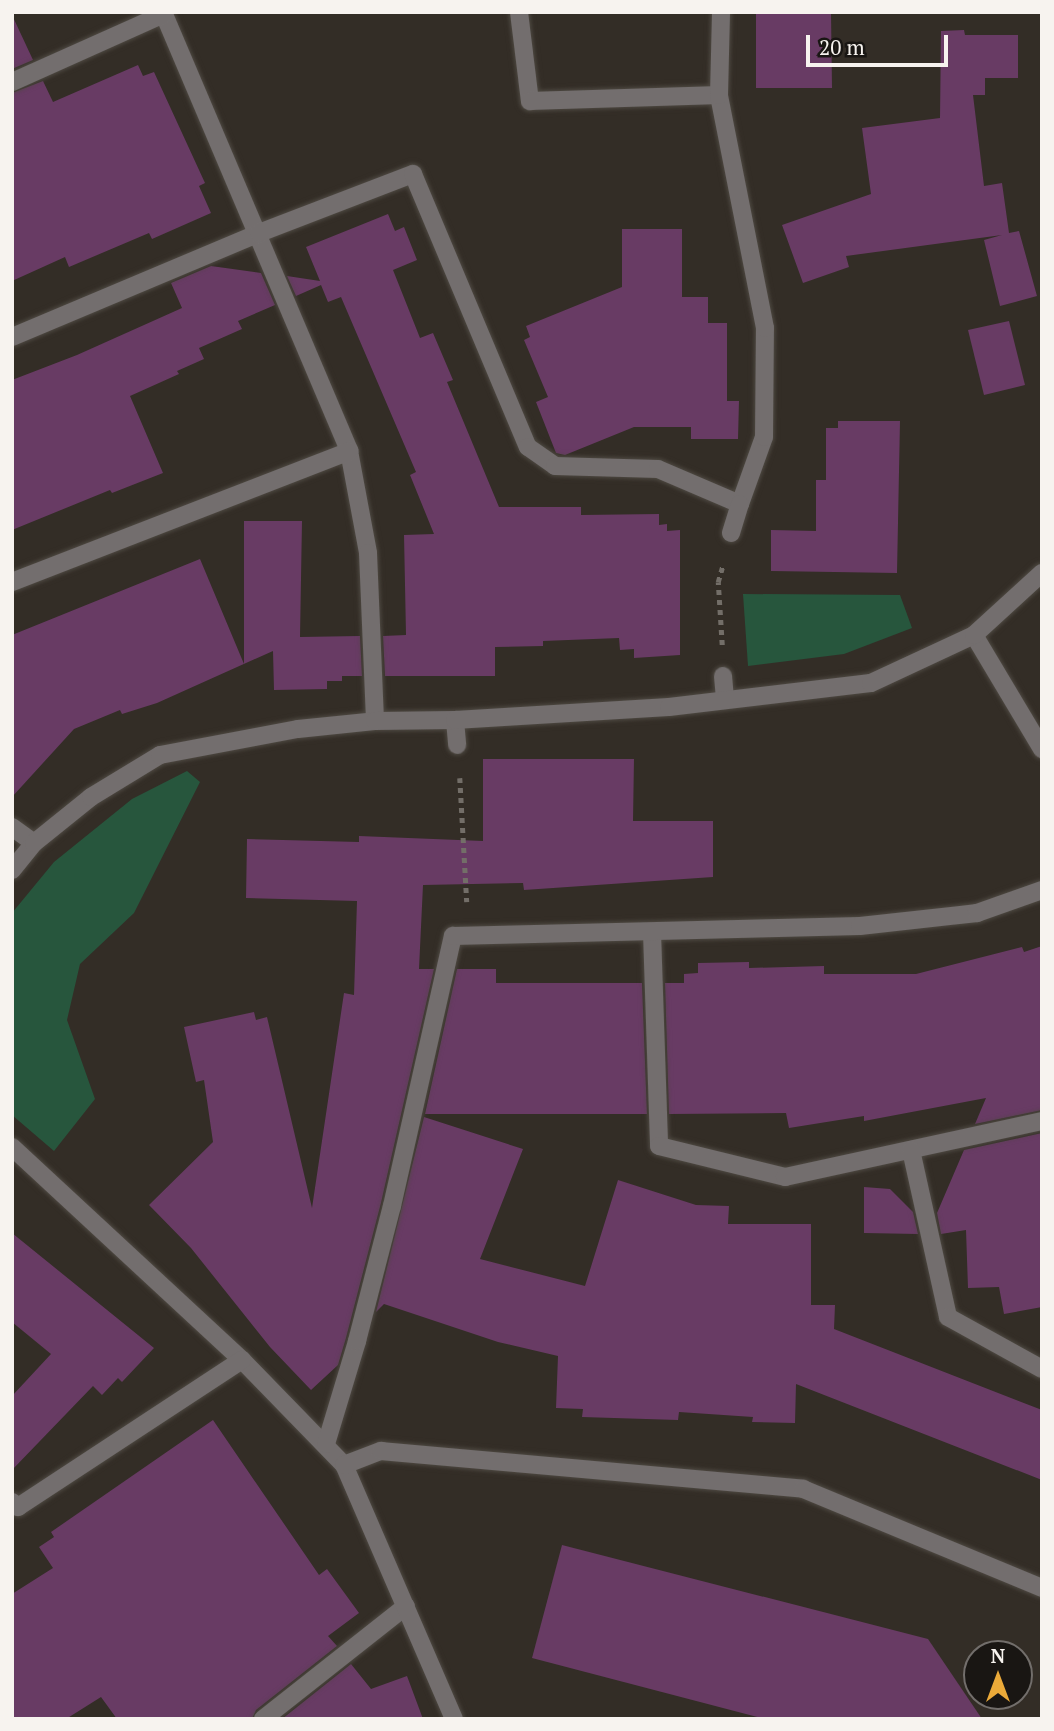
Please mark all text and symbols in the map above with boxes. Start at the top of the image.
scale bar [809,21,951,65]
text: 20 m [819,33,865,61]
north arrow [963,1640,1033,1710]
text: N [991,1643,1005,1668]

